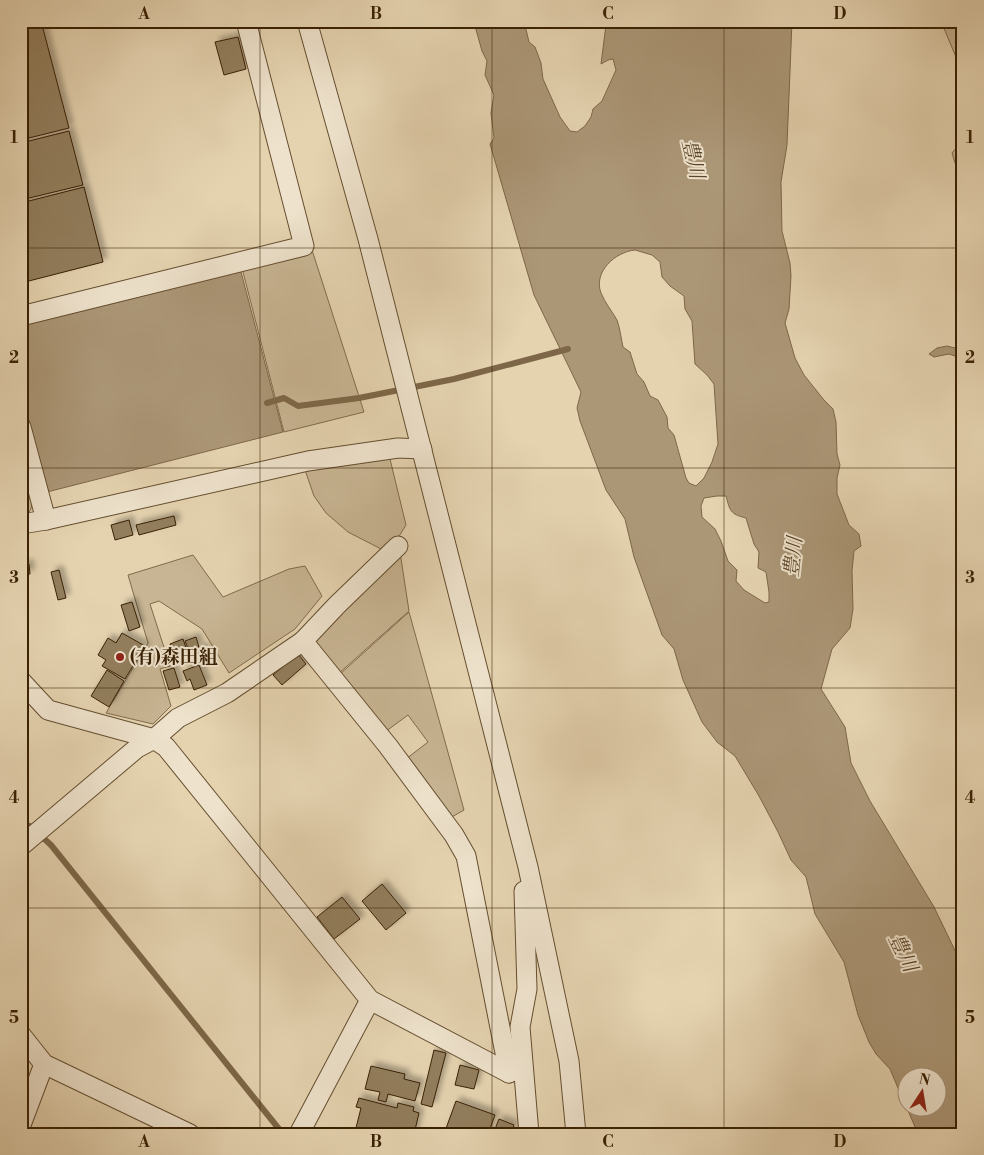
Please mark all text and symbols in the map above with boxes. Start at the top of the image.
text: A [137,4,150,24]
text: B [370,4,382,24]
text: C [602,4,614,24]
text: D [834,4,847,24]
text: 1 [10,128,18,148]
text: 1 [966,128,974,148]
water label: 豊川 [675,137,709,183]
text: 2 [9,348,19,368]
text: 2 [965,348,975,368]
water label: 豊川 [779,534,809,578]
text: 3 [9,568,19,588]
text: 3 [965,568,975,588]
place label: (有)森田組 [130,645,219,669]
marker: (有)森田組 [114,651,126,663]
text: 4 [9,788,20,808]
text: 4 [965,788,976,808]
water label: 豊川 [882,930,923,978]
text: 5 [9,1008,19,1028]
text: 5 [965,1008,975,1028]
north arrow [896,1068,946,1118]
text: N [917,1070,932,1090]
text: A [137,1132,150,1152]
text: B [370,1132,382,1152]
text: C [602,1132,614,1152]
text: D [834,1132,847,1152]

